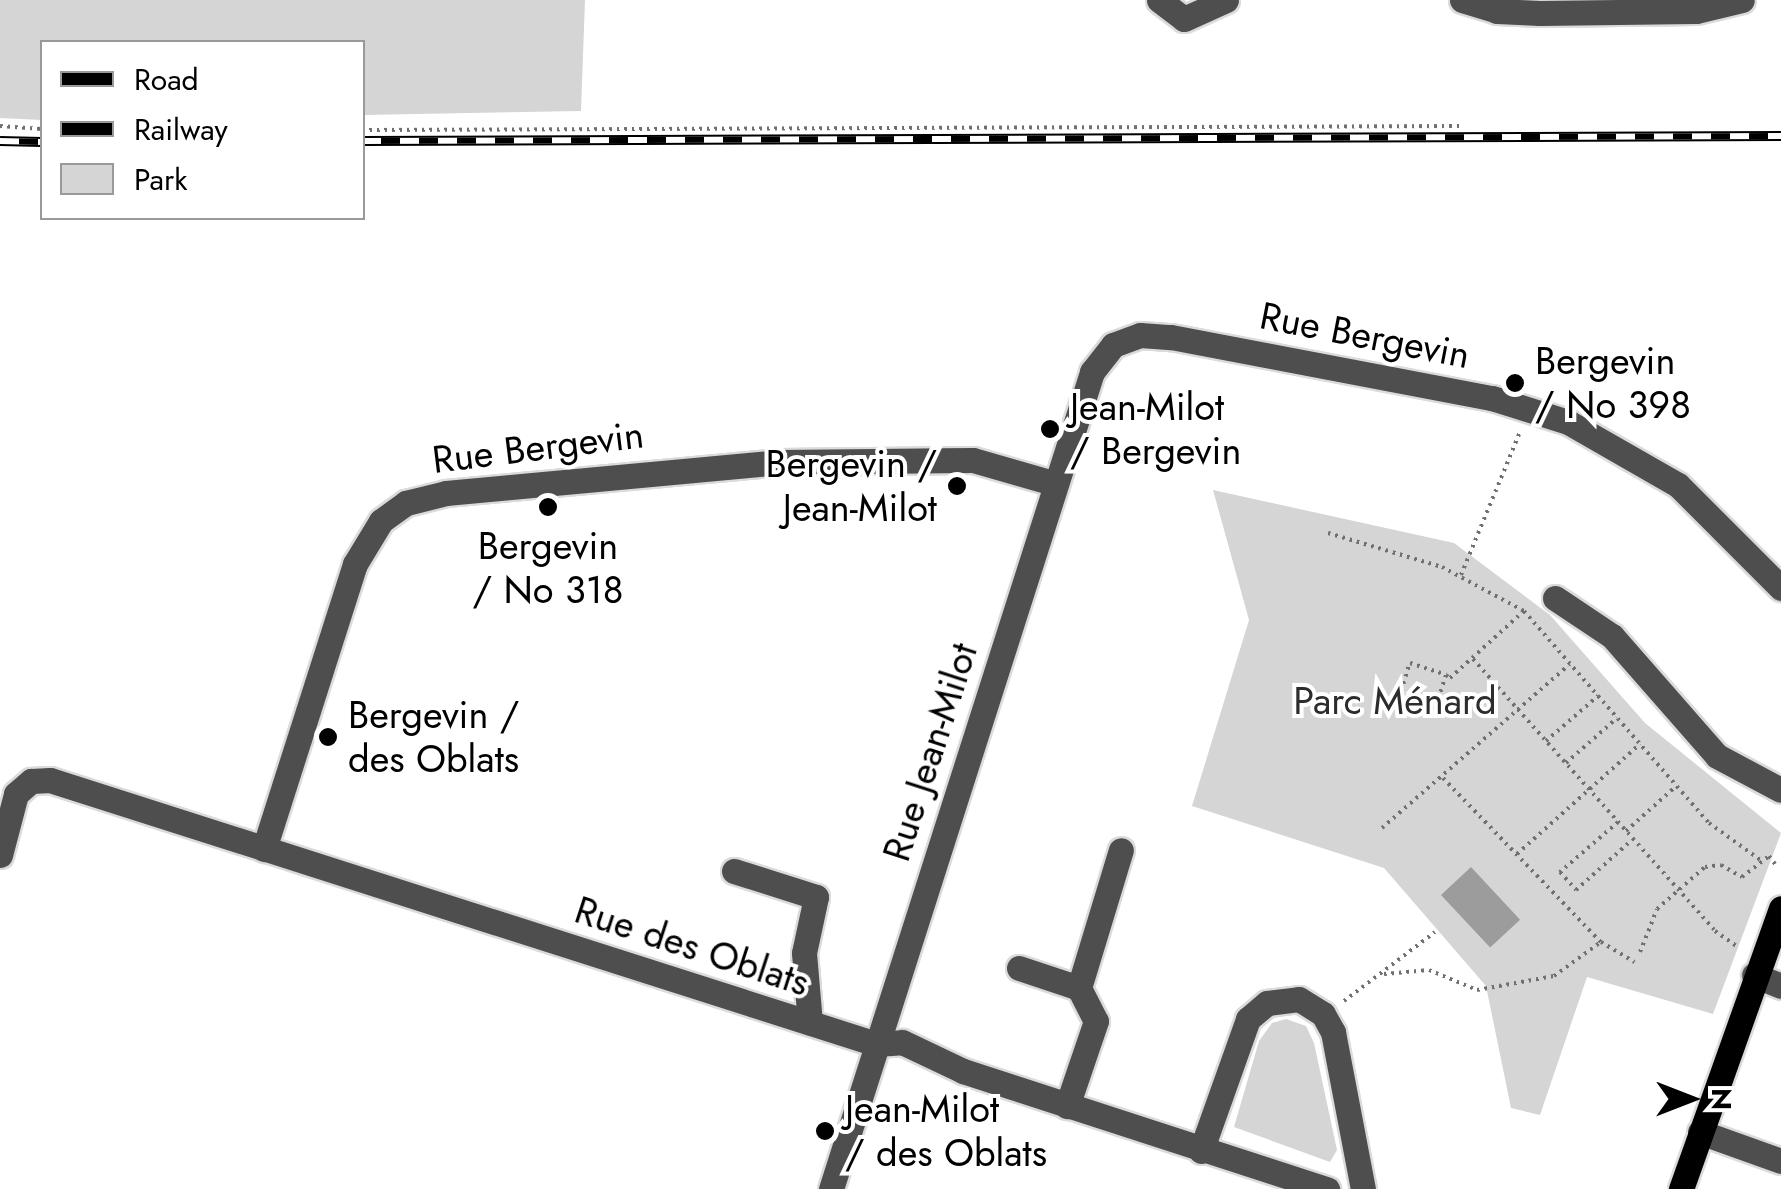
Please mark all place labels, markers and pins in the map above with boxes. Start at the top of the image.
place label: Bergevin / No 398 [1535,338,1691,428]
marker: Bergevin / No 398 [1504,372,1526,394]
place label: Jean-Milot / Bergevin [1070,384,1241,474]
marker: Jean-Milot / Bergevin [1039,418,1061,440]
place label: Bergevin / Jean-Milot [766,441,937,530]
marker: Bergevin / Jean-Milot [946,475,968,497]
marker: Bergevin / No 318 [537,496,559,518]
place label: Bergevin / No 318 [472,523,624,612]
place label: Bergevin / des Oblats [348,692,519,782]
marker: Bergevin / des Oblats [317,726,339,748]
place label: Jean-Milot / des Oblats [845,1086,1047,1176]
marker: Jean-Milot / des Oblats [814,1120,836,1142]

